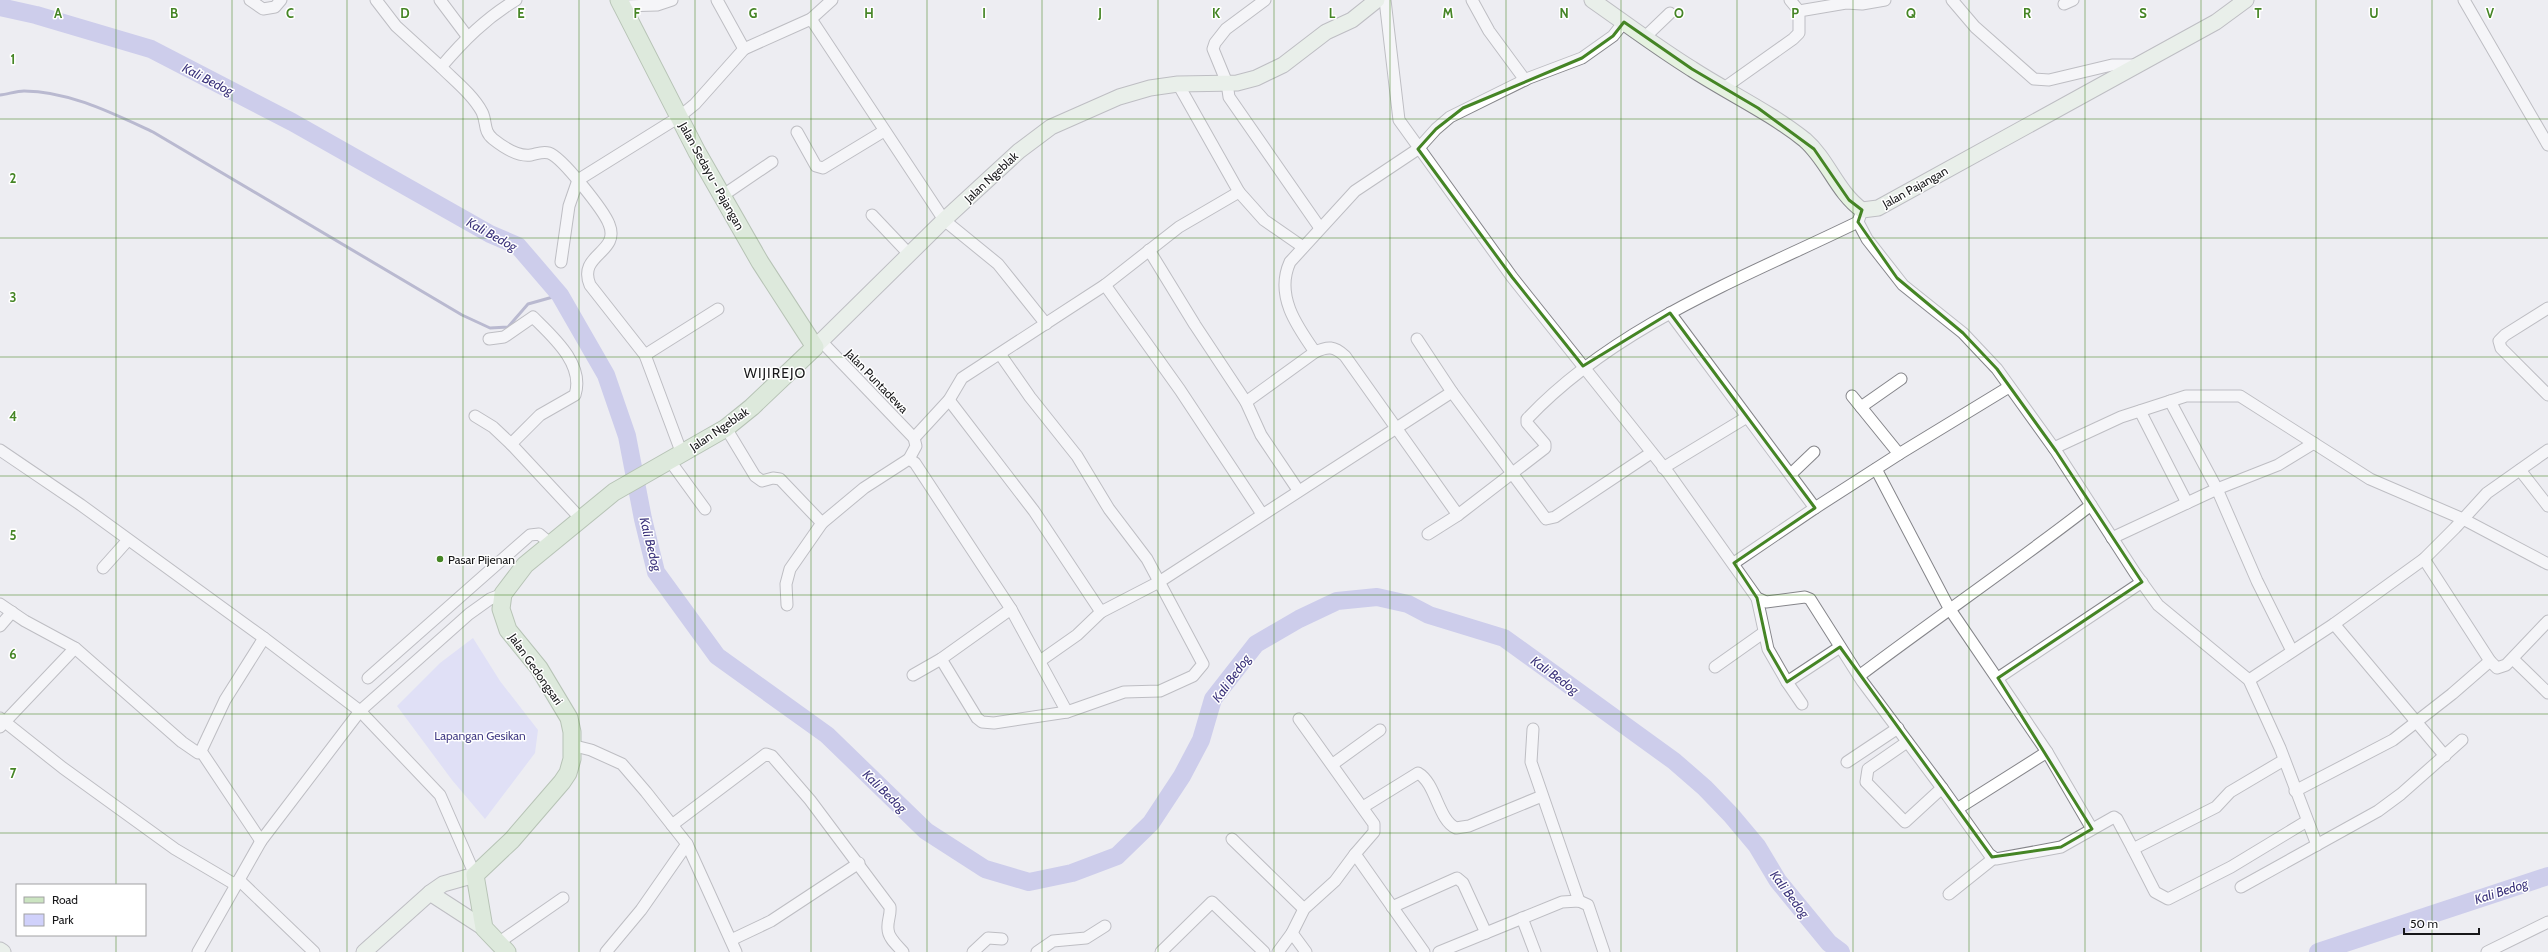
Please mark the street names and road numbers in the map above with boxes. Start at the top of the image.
street label: Jalan Sedayu - Pajangan [676,119,748,233]
street label: Jalan Ngeblak [960,148,1021,206]
street label: Jalan Pajangan [1879,163,1951,212]
street label: Jalan Puntadewa [842,345,912,416]
street label: Jalan Ngeblak [686,404,752,455]
street label: Jalan Gedongsari [505,630,566,708]

